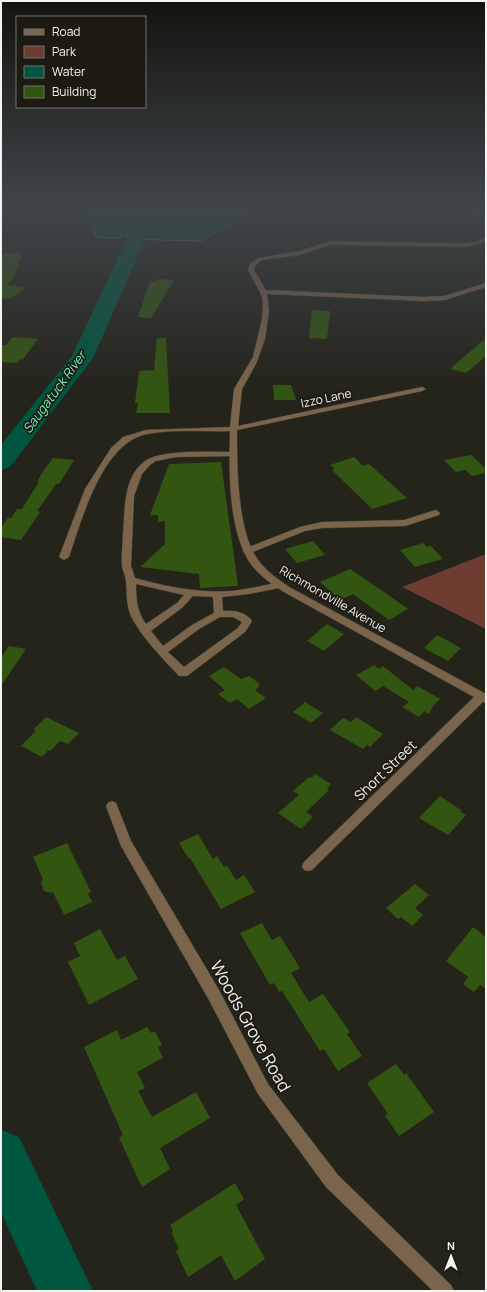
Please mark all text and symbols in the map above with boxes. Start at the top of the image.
legend [16,16,146,108]
text: Road [52,23,80,40]
text: Park [52,43,77,60]
text: Water [52,63,86,80]
text: Building [52,83,96,100]
water label: Saugatuck River [18,346,91,436]
street label: Izzo Lane [299,384,353,412]
street label: Richmondville Avenue [277,561,389,637]
street label: Short Street [350,735,421,805]
street label: Woods Grove Road [205,956,297,1096]
north arrow [431,1236,471,1276]
text: N [447,1238,455,1253]

